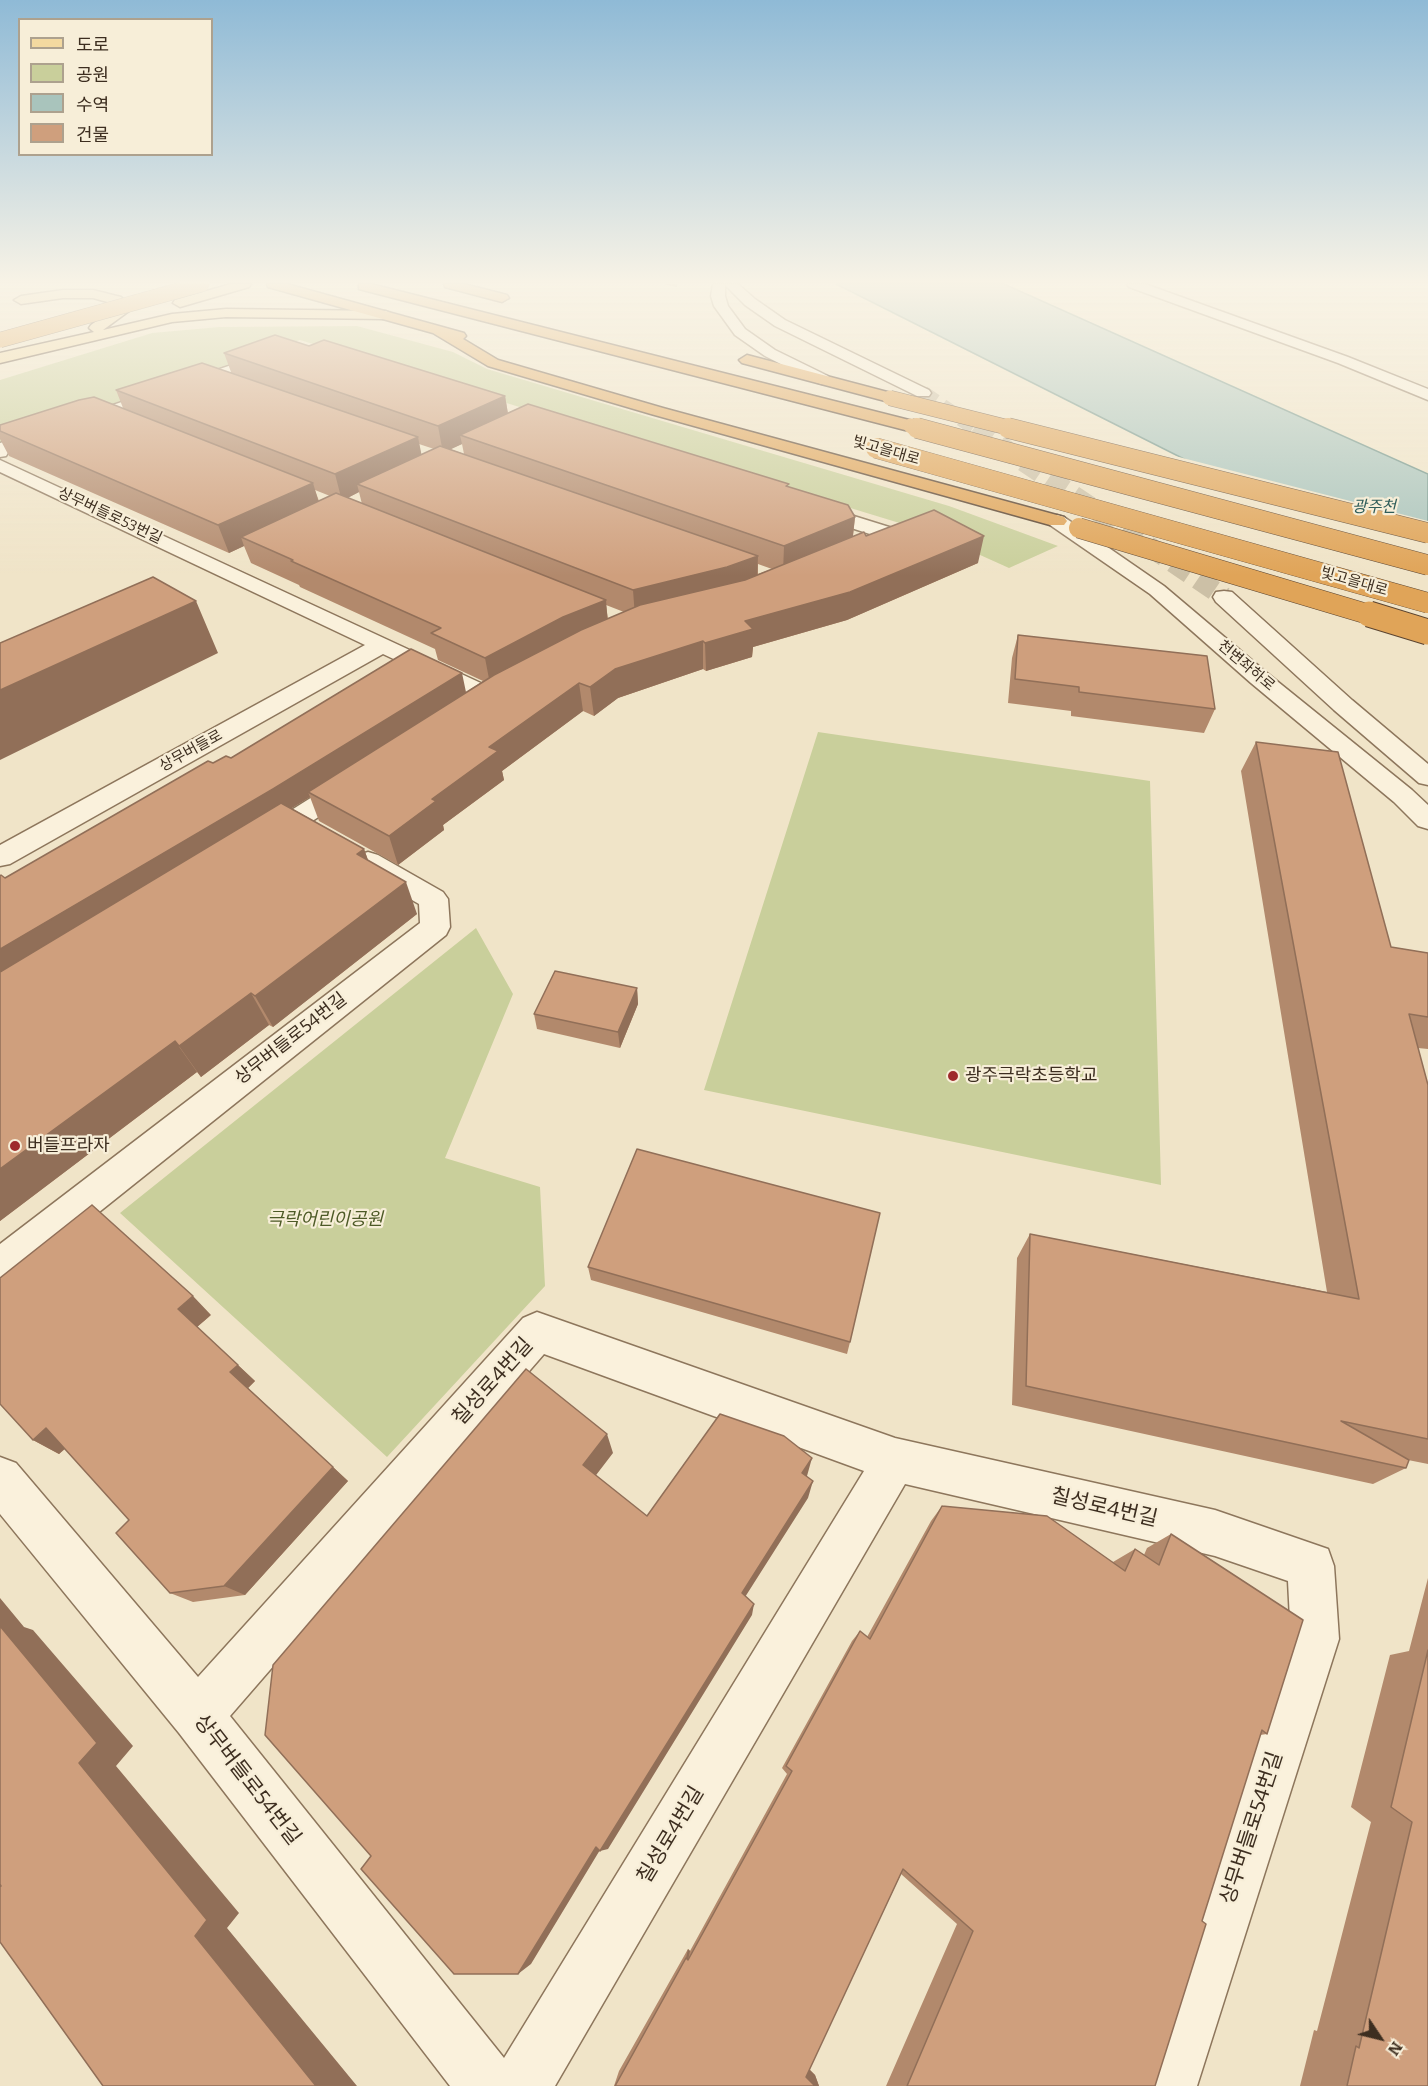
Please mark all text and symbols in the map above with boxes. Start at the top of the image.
legend [18,18,213,156]
text: 도로 [76,34,109,56]
text: 공원 [76,64,109,86]
text: 수역 [76,94,109,116]
text: 건물 [76,124,109,146]
street label: 빛고을대로 [850,433,922,469]
street label: 상무버들로53번길 [55,484,165,548]
water label: 광주천 [1352,498,1396,518]
street label: 빛고을대로 [1318,564,1390,600]
street label: 천변좌하로 [1214,637,1278,695]
street label: 상무버들로 [156,726,226,776]
street label: 상무버들로54번길 [231,989,351,1089]
place label: 광주극락초등학교 [965,1065,1097,1087]
marker: 광주극락초등학교 [946,1069,960,1083]
place label: 버들프라자 [27,1135,110,1157]
marker: 버들프라자 [8,1139,22,1153]
park label: 극락어린이공원 [267,1209,383,1231]
street label: 칠성로4번길 [447,1333,539,1431]
street label: 칠성로4번길 [1048,1483,1160,1533]
street label: 상무버들로54번길 [188,1710,306,1850]
street label: 상무버들로54번길 [1215,1749,1289,1907]
street label: 칠성로4번길 [632,1782,710,1888]
north arrow [1350,2008,1410,2068]
text: N [1384,2038,1406,2059]

